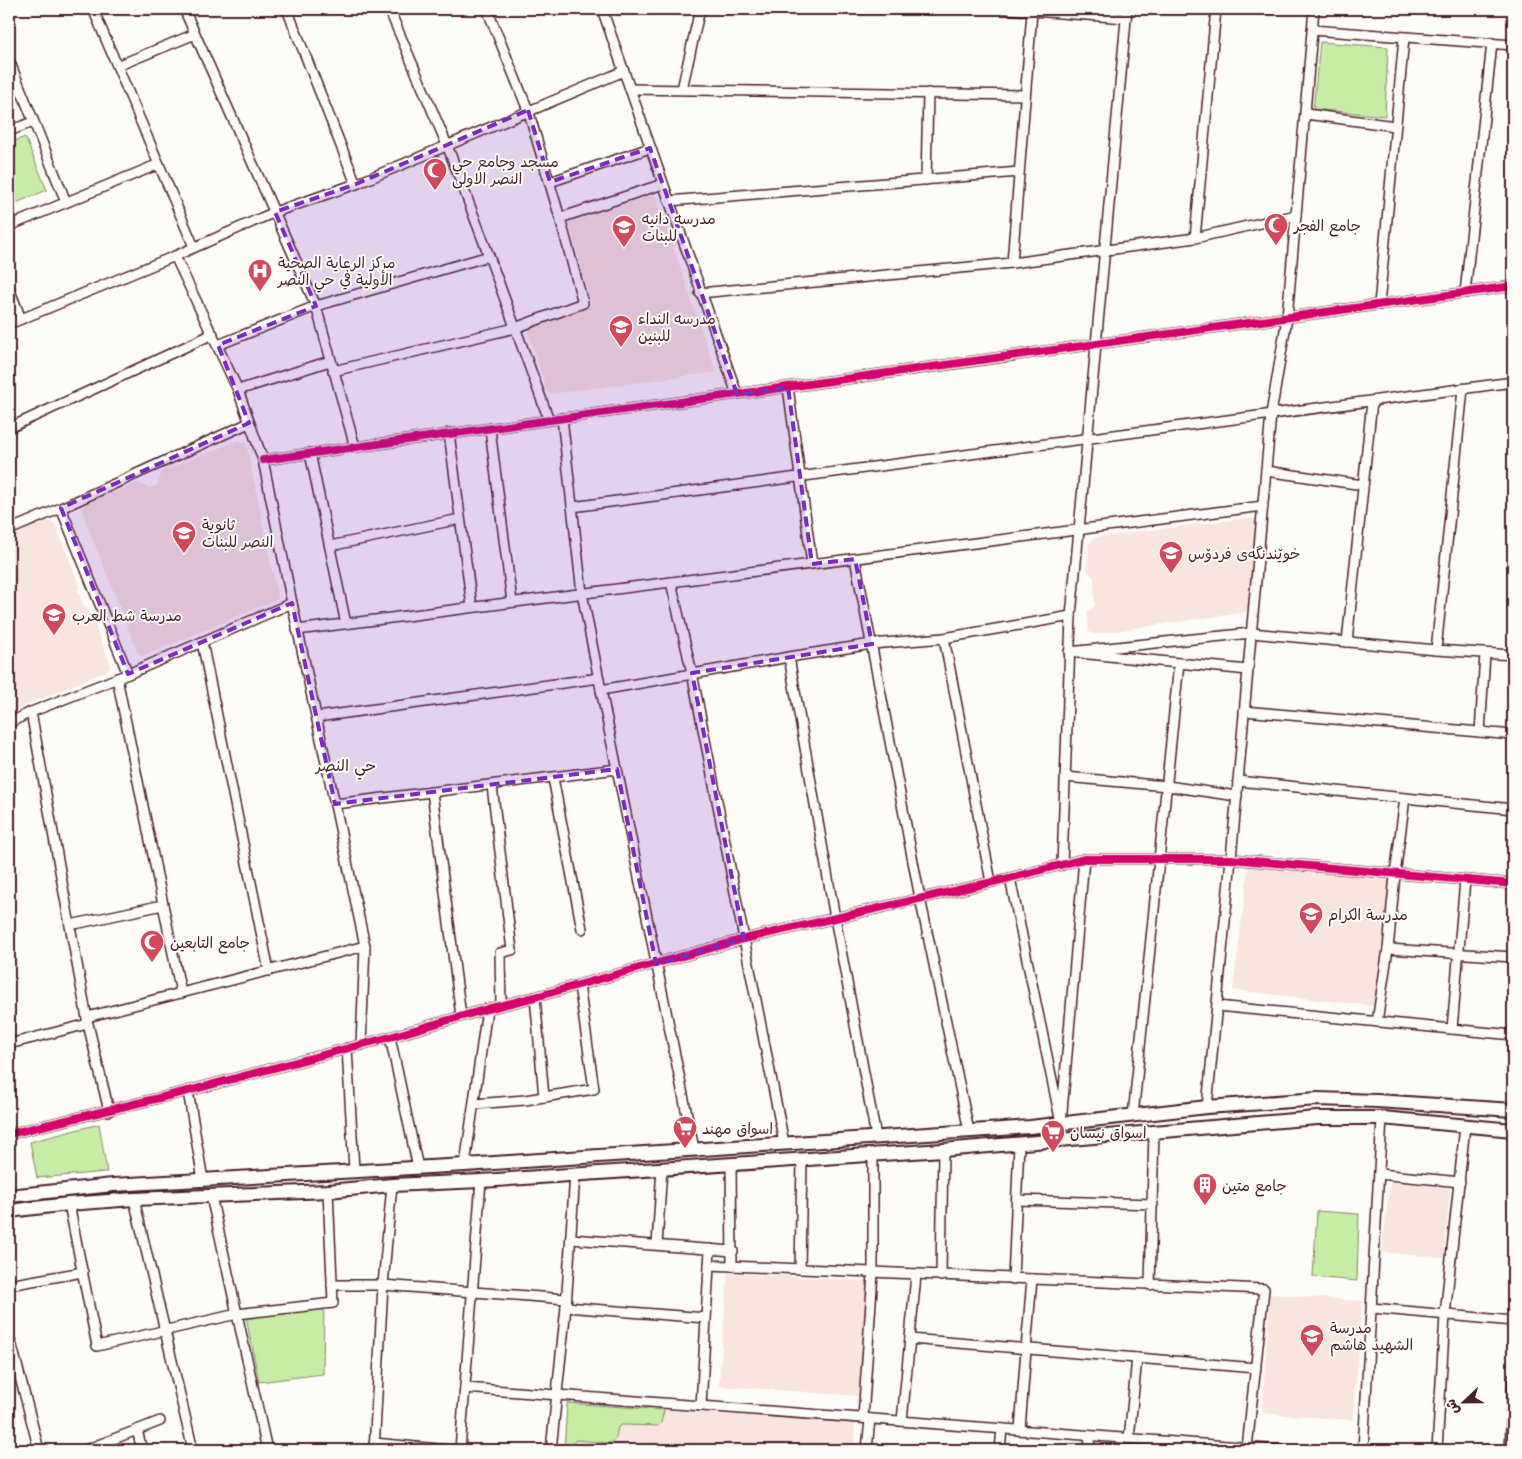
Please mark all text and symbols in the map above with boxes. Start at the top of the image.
place label: مسجد وجامع حي النصر الاولى [452,151,559,189]
mosque icon: مسجد وجامع حي النصر الاولى [422,157,448,191]
place label: مدرسه دانيه للبنات [642,208,716,245]
mosque icon: جامع الفجر [1263,212,1289,246]
school or university icon: مدرسه دانيه للبنات [611,214,637,248]
place label: جامع الفجر [1293,215,1361,237]
place label: مركز الرعاية الصحية الأولية في حي النصر [276,252,395,293]
hospital icon: مركز الرعاية الصحية الأولية في حي النصر [247,258,273,292]
place label: مدرسه النداء للبنين [638,308,716,345]
school or university icon: مدرسه النداء للبنين [608,314,634,348]
place label: ثانوية النصر للبنات [202,514,273,551]
school or university icon: ثانوية النصر للبنات [171,520,197,554]
school or university icon: خوێندنگەی فردۆس [1158,540,1184,574]
place label: خوێندنگەی فردۆس [1188,543,1300,563]
school or university icon: مدرسة شط العرب [41,602,67,636]
place label: مدرسة شط العرب [72,605,182,625]
district label: حي النصر [314,754,376,780]
school or university icon: مدرسة الكرام [1298,901,1324,935]
place label: مدرسة الكرام [1328,904,1408,927]
mosque icon: جامع التابعين [139,929,165,963]
place label: جامع التابعين [170,932,250,954]
supermarket icon: اسواق مهند [672,1115,698,1149]
place label: اسواق مهند [702,1118,773,1138]
supermarket icon: اسواق نيسان [1040,1119,1066,1153]
place label: اسواق نيسان [1070,1122,1146,1142]
building icon: جامع متين [1192,1172,1218,1206]
place label: جامع متين [1222,1175,1287,1197]
place label: مدرسة الشهيد هاشم [1330,1317,1413,1357]
school or university icon: مدرسة الشهيد هاشم [1299,1323,1325,1357]
north arrow [1440,1376,1490,1426]
text: ش [1440,1396,1463,1418]

